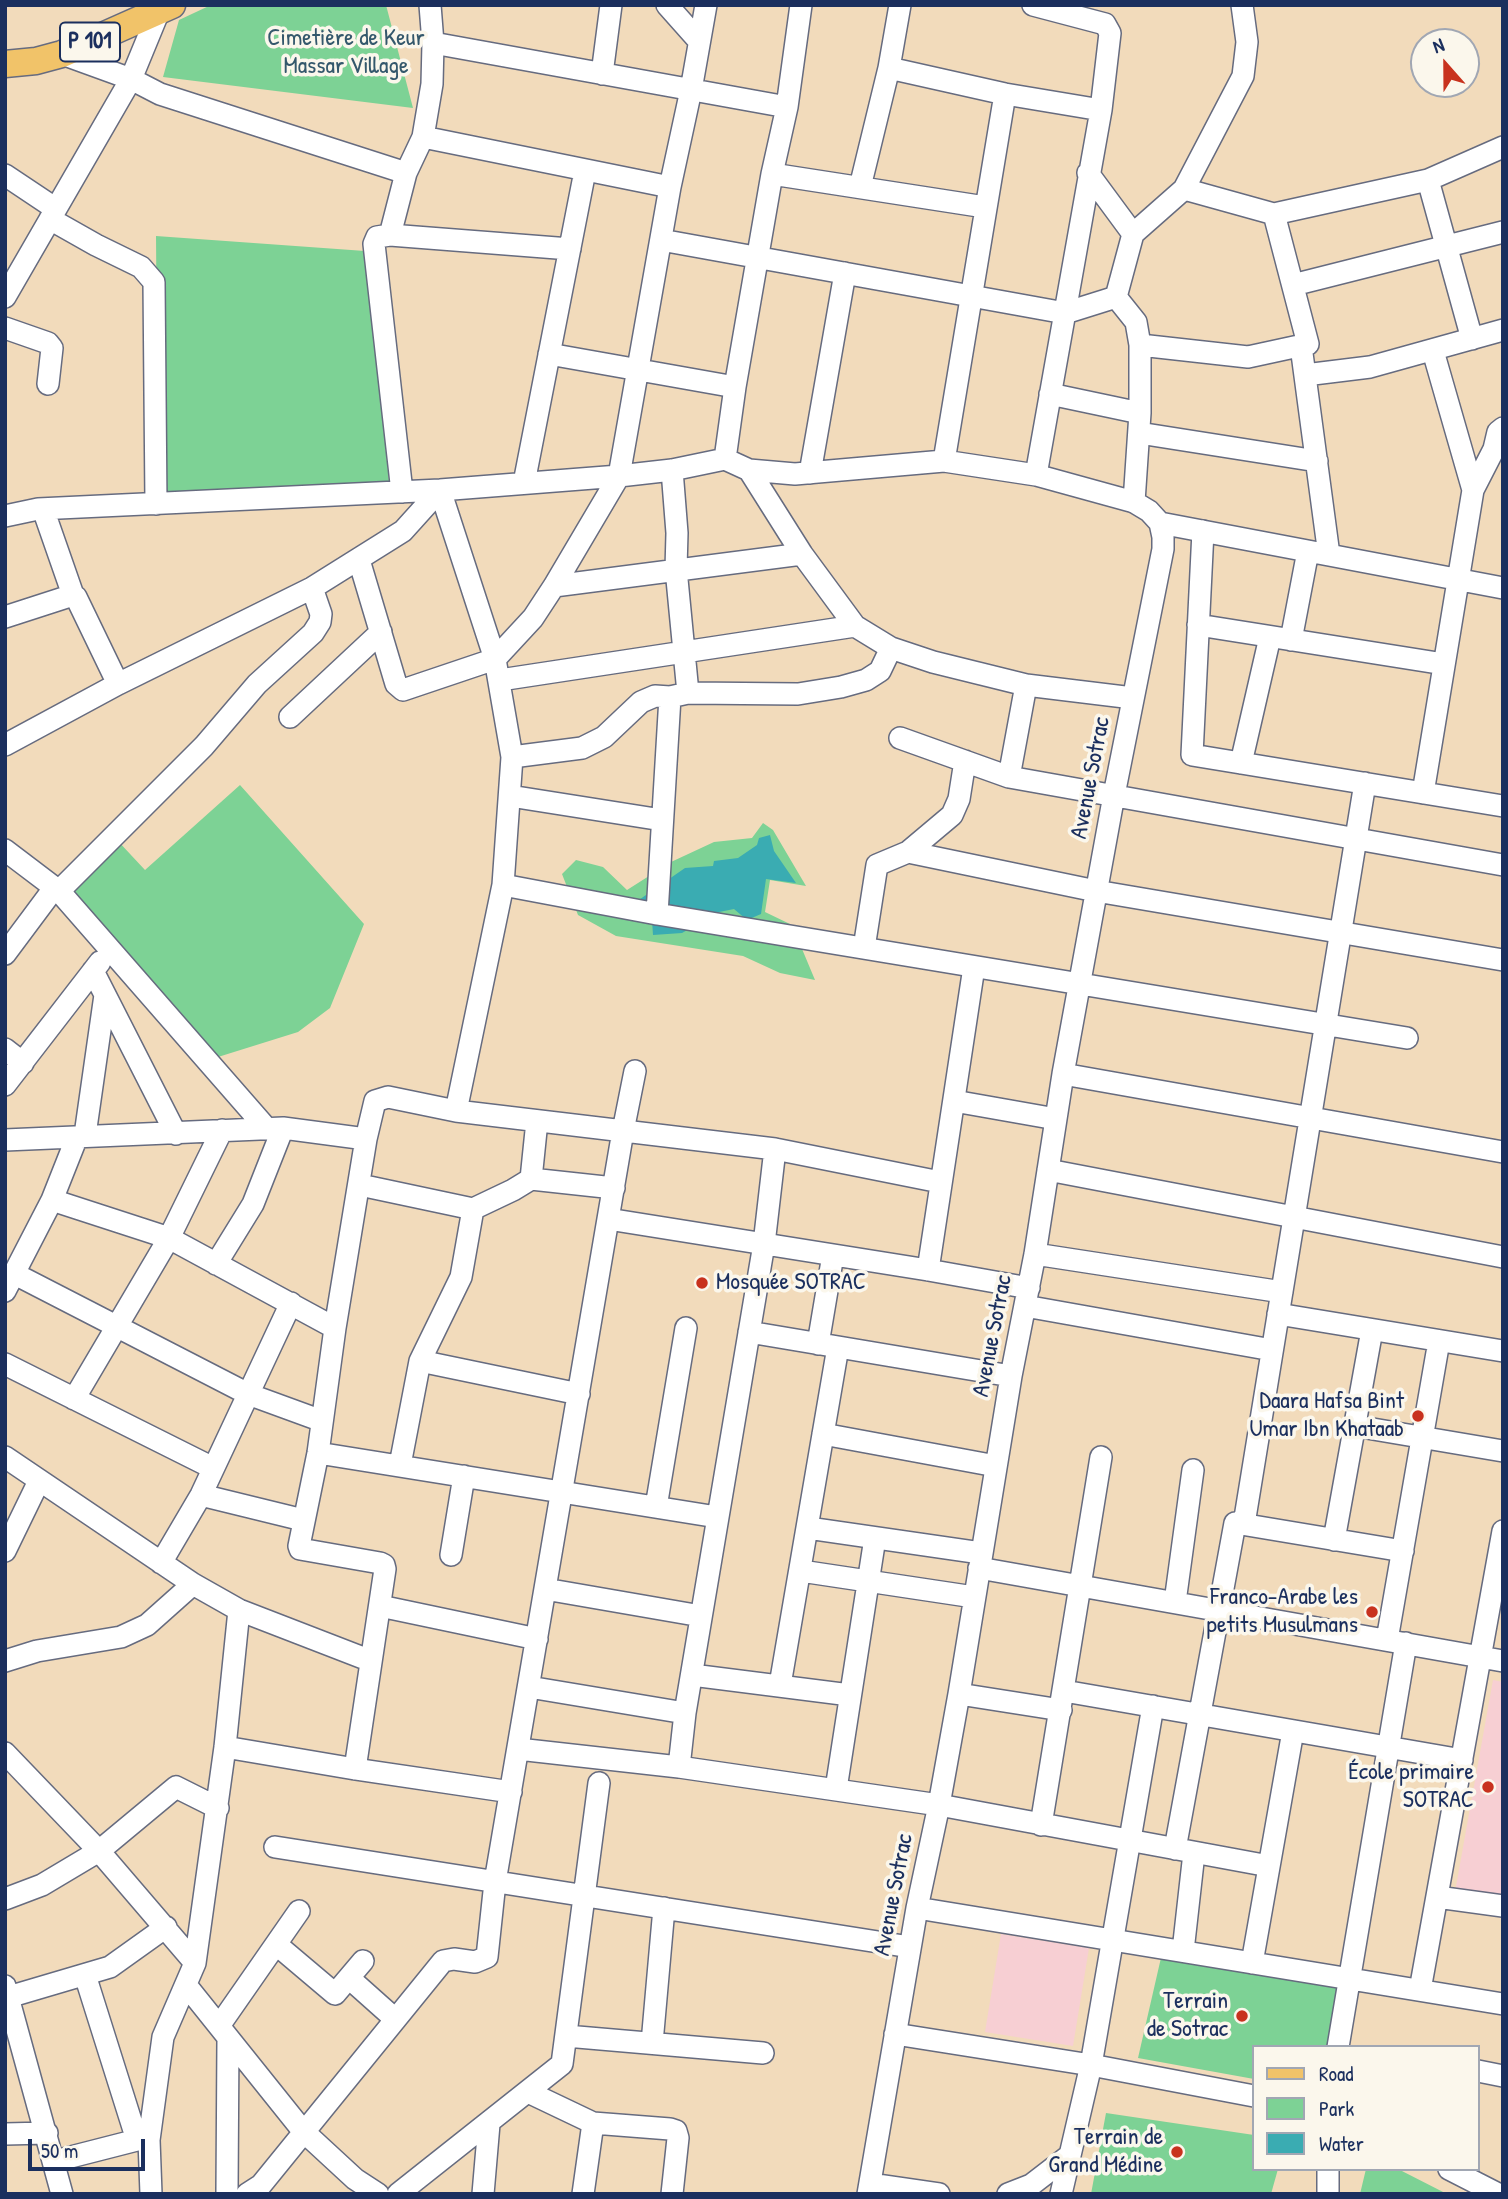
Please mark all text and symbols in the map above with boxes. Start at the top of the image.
road number: P 101 [60,22,120,61]
park label: Cimetière de Keur Massar Village [267,25,425,81]
north arrow [1410,28,1480,98]
text: N [1429,31,1448,59]
street label: Avenue Sotrac [1065,715,1117,841]
place label: Mosquée SOTRAC [716,1269,866,1297]
street label: Avenue Sotrac [967,1273,1019,1399]
marker: Mosquée SOTRAC [694,1275,710,1291]
place label: Daara Hafsa Bint Umar Ibn Khataab [1249,1388,1404,1444]
marker: Daara Hafsa Bint Umar Ibn Khataab [1410,1408,1426,1424]
place label: Franco-Arabe les petits Musulmans [1207,1584,1358,1640]
marker: Franco-Arabe les petits Musulmans [1364,1604,1380,1620]
place label: École primaire SOTRAC [1348,1759,1474,1815]
marker: École primaire SOTRAC [1480,1779,1496,1795]
street label: Avenue Sotrac [868,1832,920,1958]
place label: Terrain de Sotrac [1147,1988,1228,2044]
marker: Terrain de Sotrac [1234,2008,1250,2024]
legend [1252,2045,1480,2171]
text: Road [1319,2059,1353,2088]
text: Park [1319,2094,1354,2123]
place label: Terrain de Grand Médine [1048,2124,1163,2180]
scale bar [32,2126,149,2170]
text: Water [1319,2129,1364,2158]
text: 50 m [41,2136,78,2165]
marker: Terrain de Grand Médine [1169,2144,1185,2160]

